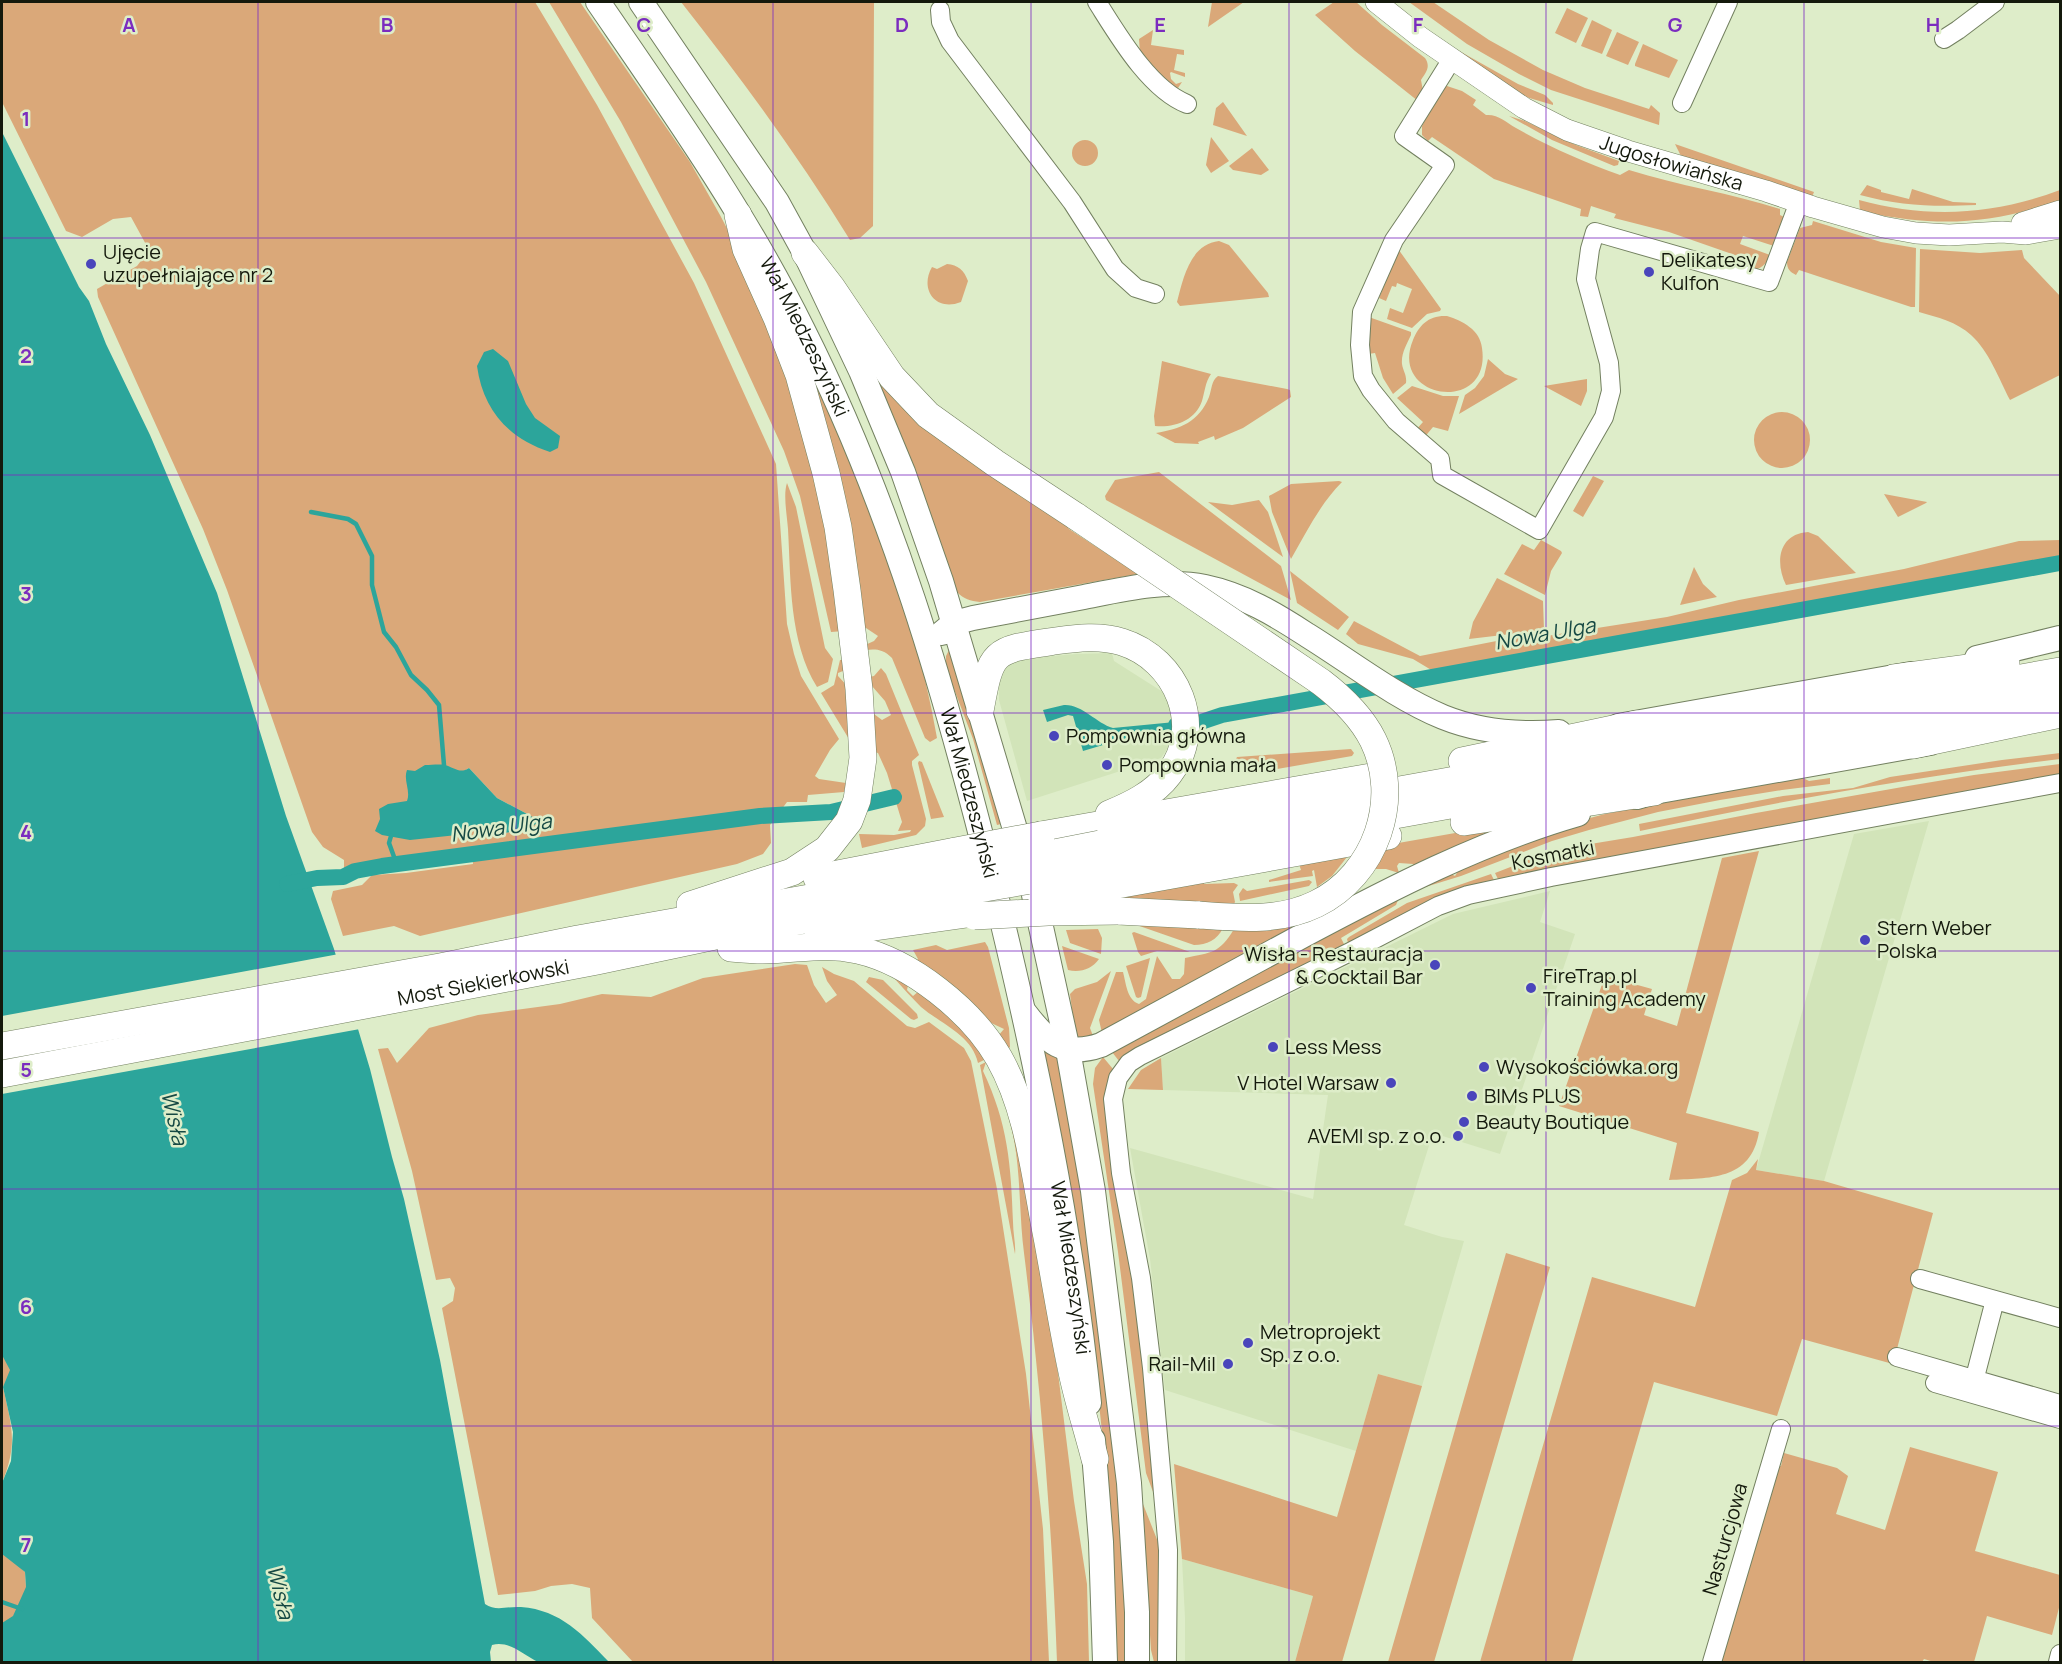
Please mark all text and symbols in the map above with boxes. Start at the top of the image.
text: A [122,11,136,38]
text: B [381,11,394,38]
text: C [637,11,651,38]
text: D [895,11,909,38]
text: E [1154,11,1166,38]
text: F [1413,11,1424,38]
text: G [1668,11,1683,38]
text: H [1926,11,1940,38]
text: 1 [22,105,30,132]
street label: Jugosłowiańska [1596,128,1746,197]
place label: Ujęcie uzupełniające nr 2 [103,238,273,288]
place label: Delikatesy Kulfon [1661,246,1757,296]
street label: Wał Miedzeszyński [754,252,856,421]
marker: Ujęcie uzupełniające nr 2 [84,257,98,271]
marker: Delikatesy Kulfon [1642,265,1656,279]
text: 2 [20,342,32,369]
text: 3 [20,580,32,607]
water label: Nowa Ulga [1492,610,1599,656]
street label: Wał Miedzeszyński [934,704,1005,881]
place label: Pompownia główna [1066,722,1246,749]
marker: Pompownia główna [1047,729,1061,743]
place label: Pompownia mała [1119,751,1276,778]
marker: Pompownia mała [1100,758,1114,772]
water label: Nowa Ulga [449,806,554,848]
text: 4 [20,818,32,845]
street label: Kosmatki [1509,833,1597,876]
place label: Stern Weber Polska [1877,914,1992,964]
marker: Stern Weber Polska [1858,933,1872,947]
place label: Wisła - Restauracja & Cocktail Bar [1244,940,1423,990]
street label: Most Siekierkowski [395,953,572,1012]
marker: Wisła - Restauracja & Cocktail Bar [1428,958,1442,972]
place label: FireTrap.pl Training Academy [1543,962,1706,1012]
marker: FireTrap.pl Training Academy [1524,981,1538,995]
place label: Less Mess [1285,1033,1381,1060]
marker: Less Mess [1266,1040,1280,1054]
place label: Wysokościówka.org [1496,1053,1678,1080]
text: 5 [20,1056,32,1083]
marker: Wysokościówka.org [1477,1060,1491,1074]
place label: V Hotel Warsaw [1237,1069,1379,1096]
marker: V Hotel Warsaw [1384,1076,1398,1090]
place label: BIMs PLUS [1484,1082,1580,1109]
water label: Wisła [155,1088,195,1149]
marker: BIMs PLUS [1465,1089,1479,1103]
place label: Beauty Boutique [1476,1108,1629,1135]
marker: Beauty Boutique [1457,1115,1471,1129]
place label: AVEMI sp. z o.o. [1307,1122,1446,1149]
marker: AVEMI sp. z o.o. [1451,1129,1465,1143]
street label: Wał Miedzeszyński [1045,1179,1097,1356]
text: 6 [20,1293,32,1320]
place label: Metroprojekt Sp. z o.o. [1260,1318,1381,1368]
marker: Metroprojekt Sp. z o.o. [1241,1336,1255,1350]
place label: Rail-Mil [1148,1350,1216,1377]
marker: Rail-Mil [1221,1357,1235,1371]
street label: Nasturcjowa [1696,1480,1753,1598]
text: 7 [21,1531,31,1558]
water label: Wisła [261,1562,301,1623]

